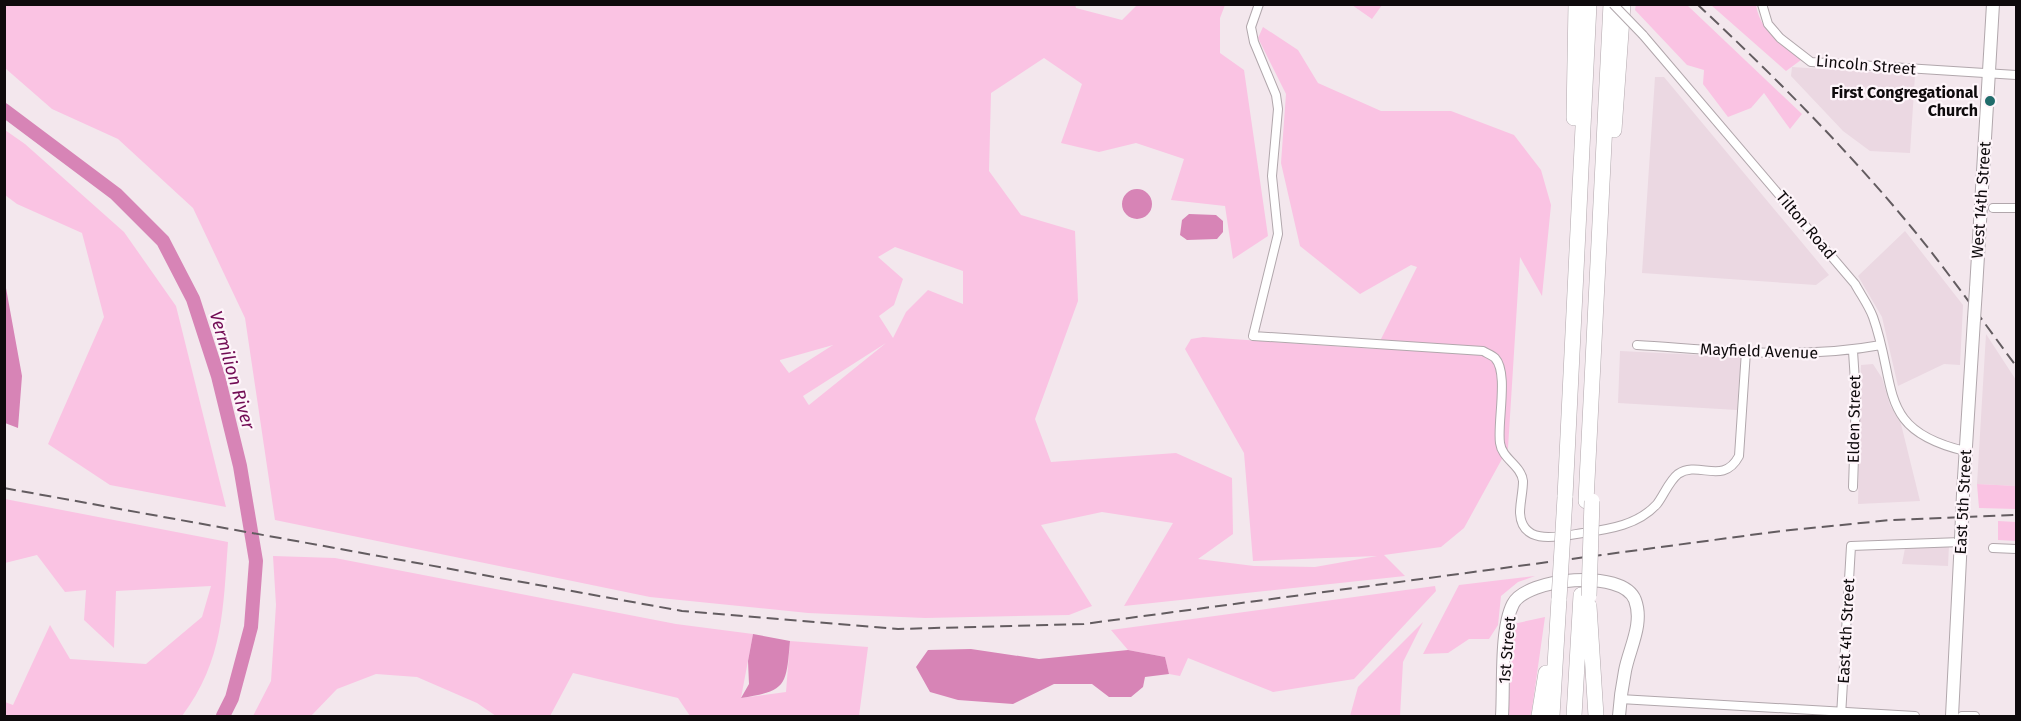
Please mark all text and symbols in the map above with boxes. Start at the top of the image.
street label: Lincoln Street [1815,51,1917,79]
place label: First Congregational Church [1831,83,1978,120]
marker: First Congregational Church [1983,94,1997,108]
street label: West 14th Street [1967,141,1995,259]
street label: Tilton Road [1772,187,1840,263]
water label: Vermilion River [205,308,260,433]
street label: Mayfield Avenue [1700,339,1818,363]
street label: Elden Street [1844,374,1864,463]
street label: East 5th Street [1951,449,1975,555]
street label: East 4th Street [1834,577,1858,684]
street label: 1st Street [1495,615,1519,685]

